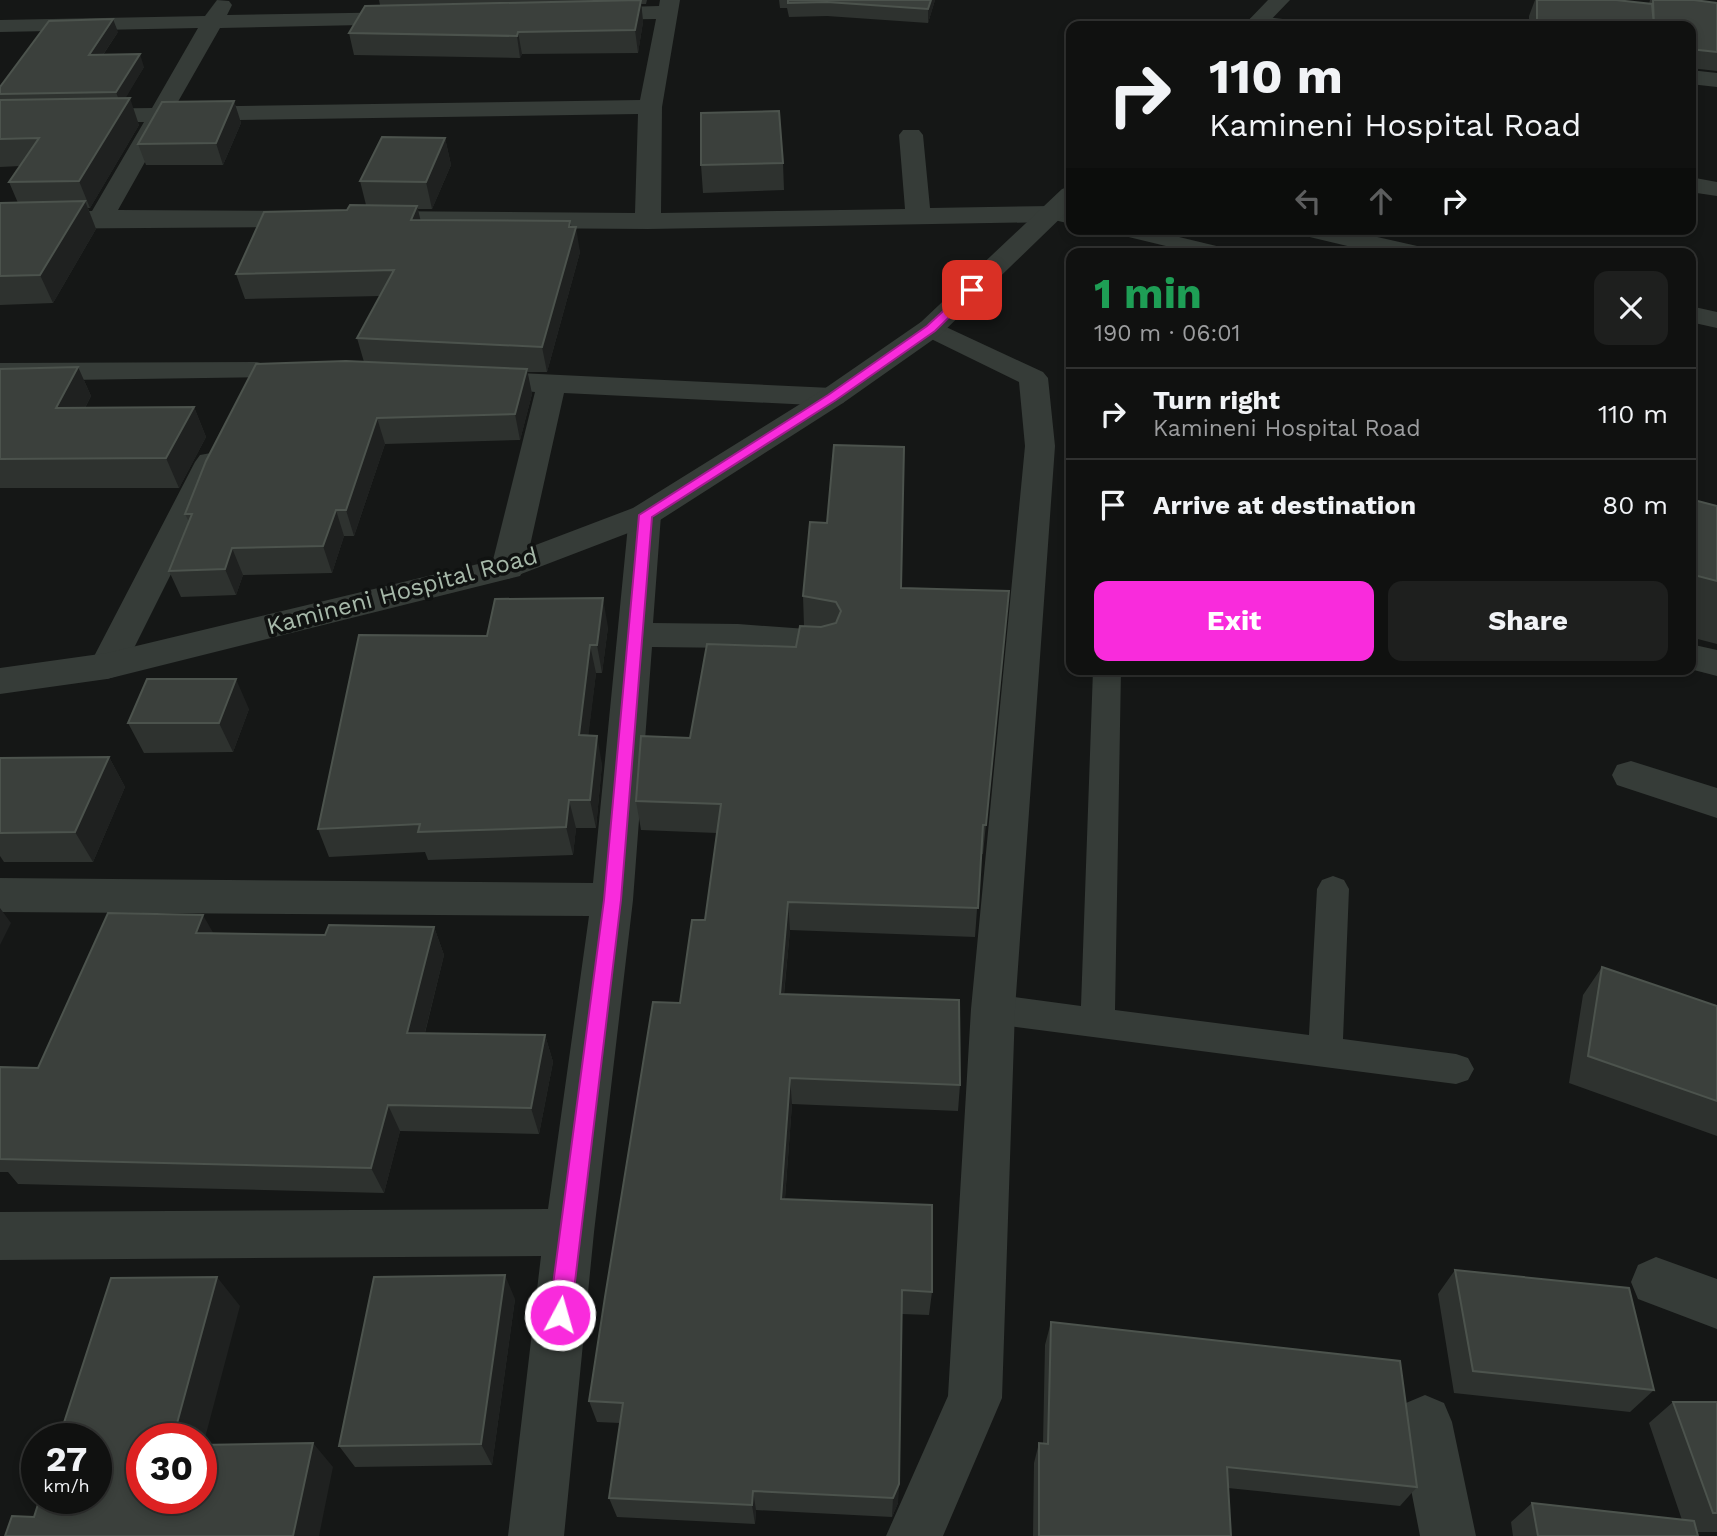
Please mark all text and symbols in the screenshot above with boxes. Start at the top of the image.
text: 110 m [1209,47,1343,105]
icon: right [1094,49,1185,140]
text: Kamineni Hospital Road [1209,106,1581,144]
icon: left [1289,182,1327,220]
icon: ahead [1362,182,1400,220]
icon: right [1435,182,1473,220]
pin [942,260,1002,320]
text: 1 min [1094,269,1202,318]
icon: arrive [953,271,991,309]
button: close [1594,271,1668,345]
text: 190 m · 06:01 [1094,320,1241,347]
text: Turn right [1153,385,1280,415]
icon: right [1094,395,1132,433]
text: 110 m [1598,399,1668,429]
text: Kamineni Hospital Road [1153,415,1421,442]
icon: arrive [1094,486,1132,524]
text: Arrive at destination [1153,490,1416,520]
text: 80 m [1602,490,1668,520]
street label: Kamineni Hospital Road [264,541,540,641]
button: Exit [1094,581,1374,661]
button: Share [1388,581,1668,661]
position arrow [523,1278,597,1352]
speed limit sign: 30 [126,1423,217,1514]
text: 27 [46,1438,87,1480]
text: km/h [43,1475,90,1496]

